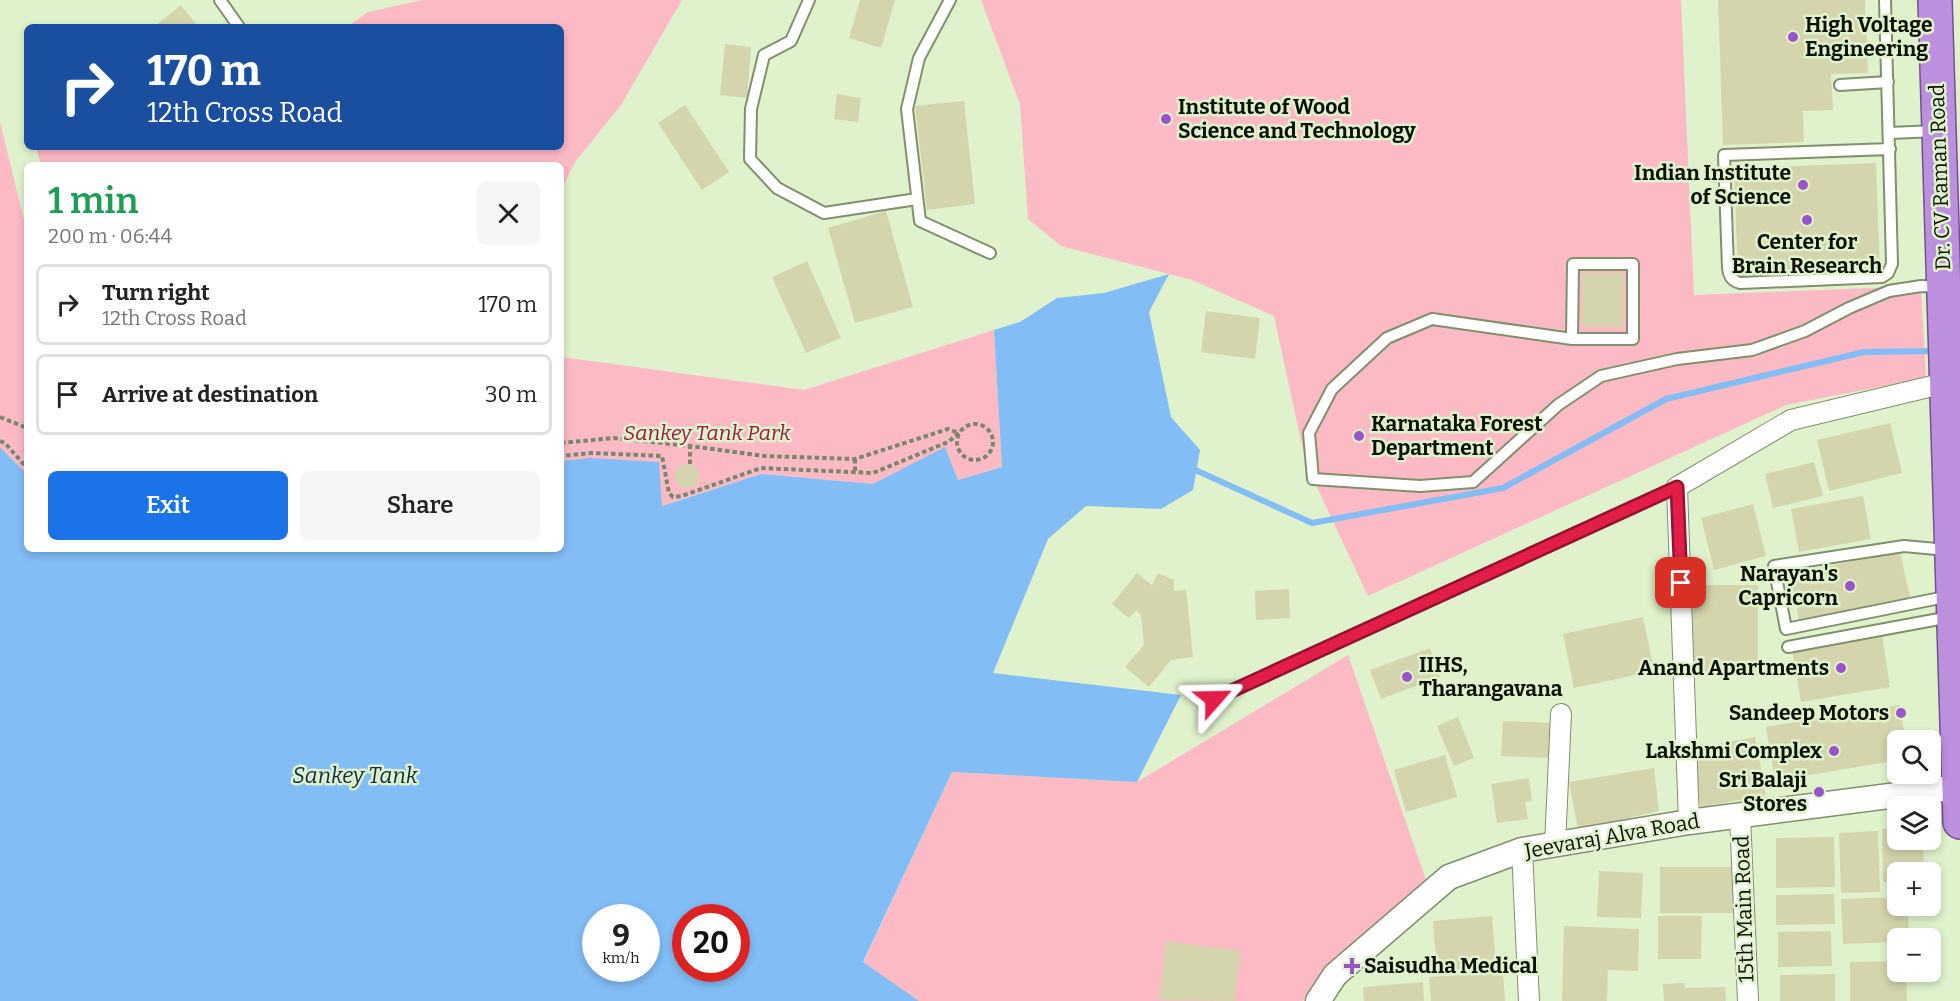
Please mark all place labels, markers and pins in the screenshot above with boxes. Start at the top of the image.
place label: High Voltage Engineering [1805,12,1932,62]
marker: High Voltage Engineering [1786,30,1800,44]
place label: Institute of Wood Science and Technology [1178,94,1416,144]
marker: Institute of Wood Science and Technology [1159,112,1173,126]
place label: Indian Institute of Science [1634,160,1791,210]
marker: Indian Institute of Science [1796,178,1810,192]
marker: Center for Brain Research [1800,213,1814,227]
place label: Center for Brain Research [1732,229,1883,279]
place label: Karnataka Forest Department [1371,411,1543,461]
marker: Karnataka Forest Department [1352,429,1366,443]
pin [1655,557,1706,608]
place label: Narayan's Capricorn [1738,561,1838,611]
marker: Narayan's Capricorn [1843,579,1857,593]
place label: IIHS, Tharangavana [1419,652,1563,702]
place label: Anand Apartments [1638,655,1829,681]
marker: Anand Apartments [1834,661,1848,675]
marker: IIHS, Tharangavana [1400,670,1414,684]
place label: Sandeep Motors [1729,700,1889,726]
marker: Sandeep Motors [1894,706,1908,720]
place label: Lakshmi Complex [1645,738,1822,764]
marker: Lakshmi Complex [1827,744,1841,758]
place label: Sri Balaji Stores [1719,767,1807,817]
marker: Sri Balaji Stores [1812,785,1826,799]
place label: Saisudha Medical [1364,953,1538,979]
marker: Saisudha Medical [1345,959,1359,973]

